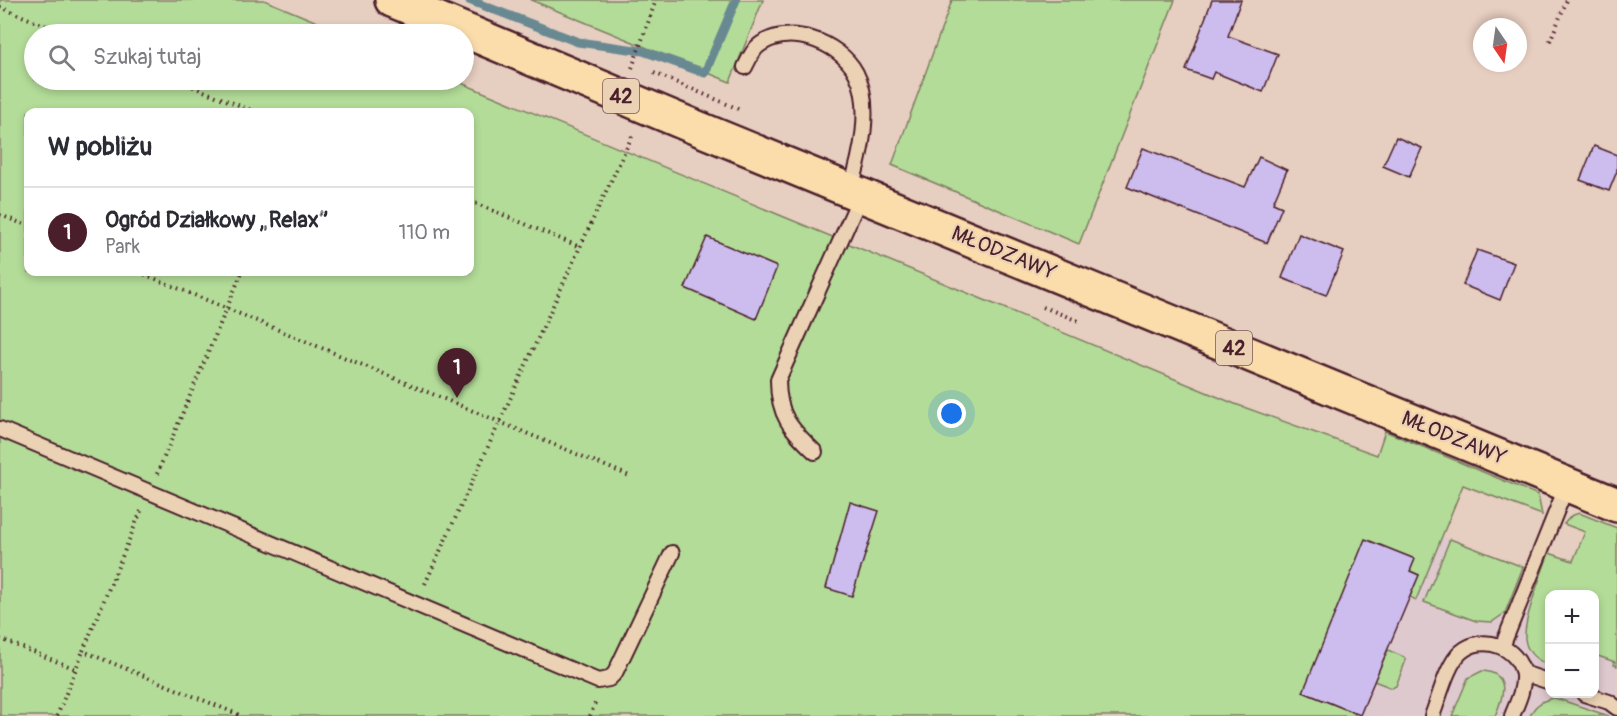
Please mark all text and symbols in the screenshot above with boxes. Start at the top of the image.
north arrow [1473,18,1527,72]
search box [24,24,474,90]
icon: search [45,41,78,74]
text: Szukaj tutaj [93,43,202,71]
road number: 42 [603,79,639,113]
text: W pobliżu [48,131,152,163]
text: Ogród Działkowy „Relax” [105,206,328,234]
text: 1 [64,220,71,245]
text: 110 m [399,220,450,245]
street label: MŁODZAWY [948,220,1060,286]
text: Park [105,234,140,259]
road number: 42 [1216,331,1252,365]
pin: 1 [438,348,476,398]
your location [937,399,966,428]
street label: MŁODZAWY [1398,405,1510,471]
map controls [1545,590,1599,698]
button: + [1545,590,1599,644]
button: − [1545,644,1599,698]

